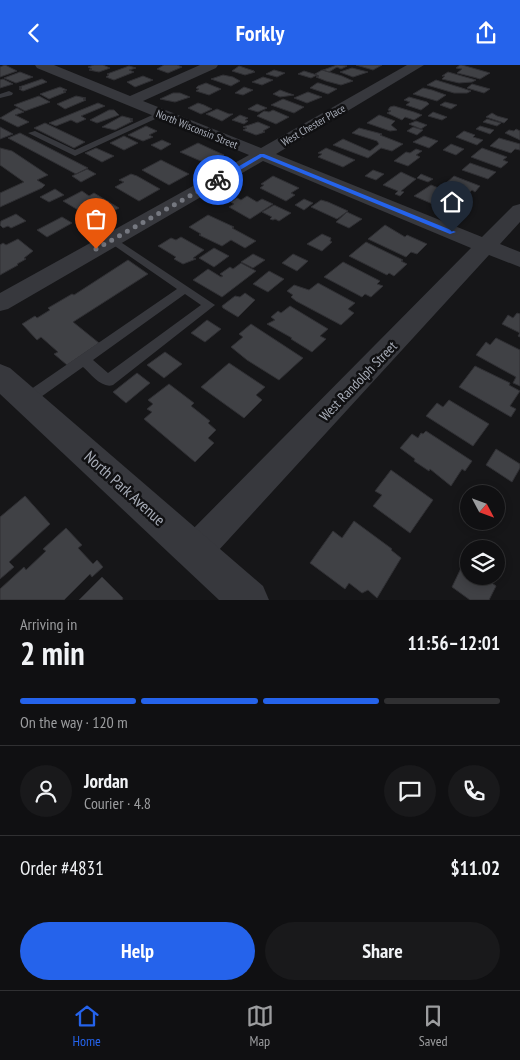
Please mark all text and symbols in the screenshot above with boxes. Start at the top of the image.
icon: back [20,19,48,47]
text: Forkly [236,19,284,47]
icon: share [472,19,500,47]
street label: West Chester Place [278,101,348,149]
street label: North Wisconsin Street [154,106,240,152]
courier [193,155,243,205]
icon: bike [204,166,232,194]
pin [431,181,473,232]
icon: home [438,188,466,216]
pin [75,198,117,249]
icon: bag [82,205,110,233]
street label: West Randolph Street [315,337,401,425]
street label: North Park Avenue [80,446,170,530]
north arrow [460,485,505,530]
map controls [460,485,505,585]
button: layers [460,540,505,585]
text: Arriving in [20,614,77,634]
text: 11:56–12:01 [407,631,500,655]
text: 2 min [20,632,85,674]
text: On the way · 120 m [20,712,128,732]
button: person [20,765,72,817]
button: chat [384,765,436,817]
button: phone [448,765,500,817]
text: Jordan [84,769,128,793]
text: Courier · 4.8 [84,793,151,813]
text: Order #4831 [20,856,104,880]
text: $11.02 [451,856,500,880]
button: Help [20,922,255,980]
button: Share [265,922,500,980]
tab: Home [72,1002,101,1050]
tab: Map [246,1002,274,1050]
tab: Saved [419,1002,448,1050]

